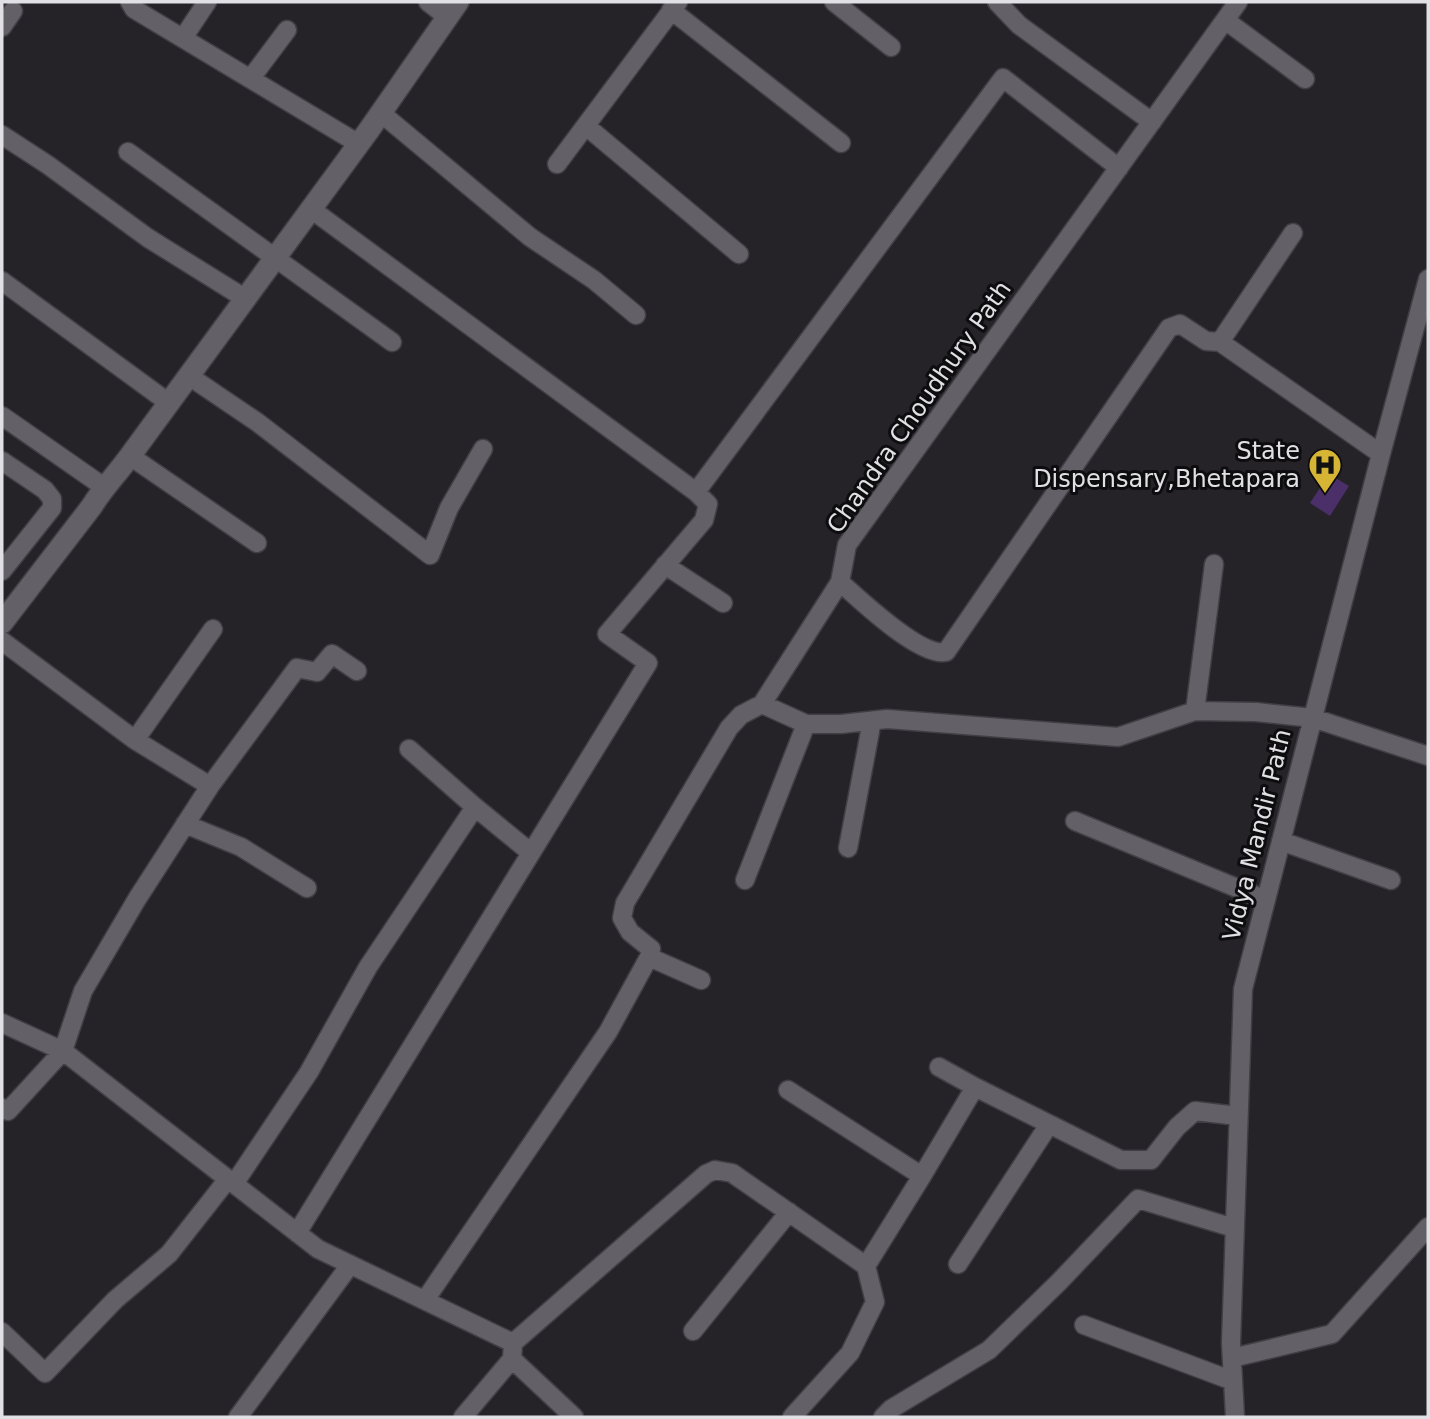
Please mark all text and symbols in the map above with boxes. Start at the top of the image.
street label: Chandra Choudhury Path [821,276,1017,538]
place label: State Dispensary,Bhetapara [1033,437,1300,493]
hospital icon: State Dispensary,Bhetapara [1306,446,1344,495]
street label: Vidya Mandir Path [1217,726,1297,944]

